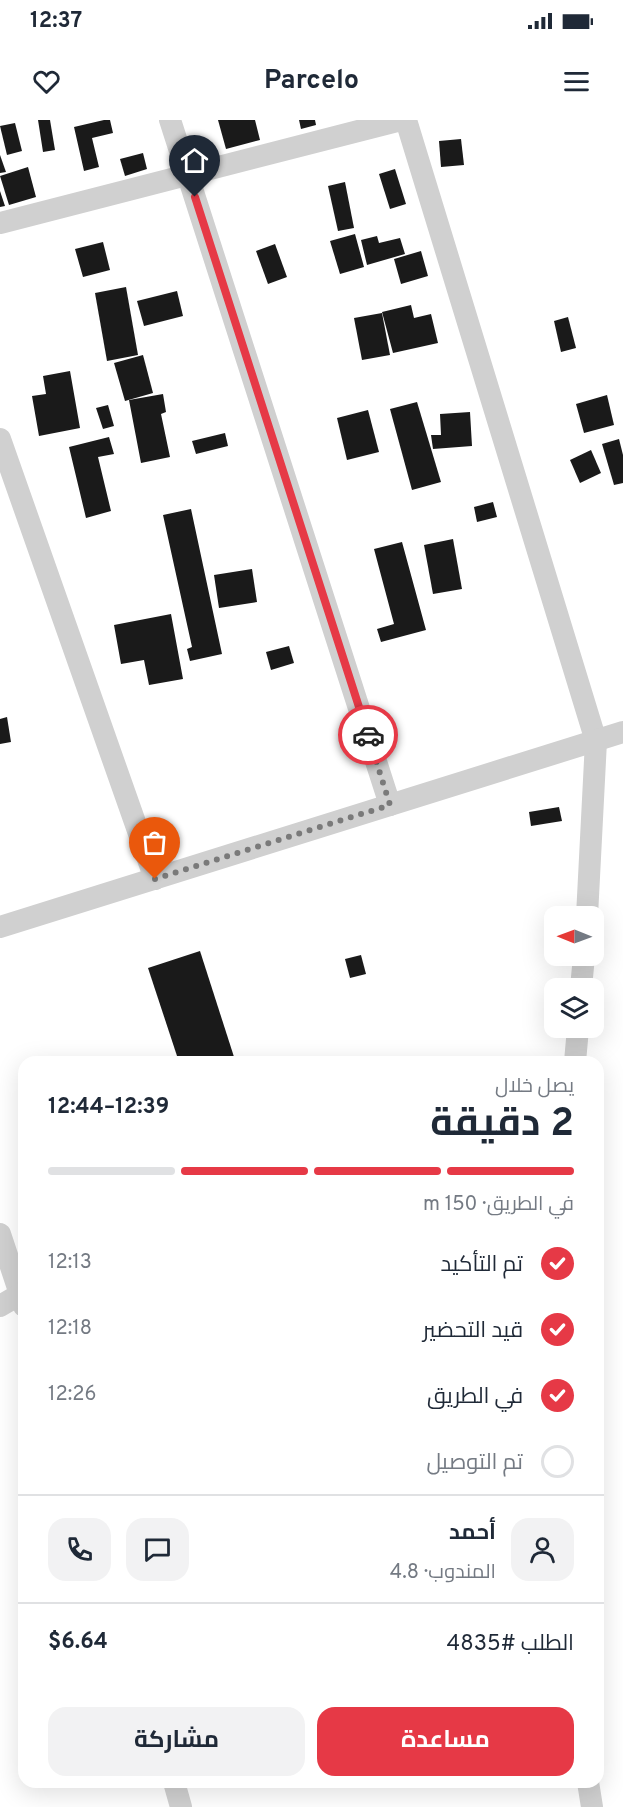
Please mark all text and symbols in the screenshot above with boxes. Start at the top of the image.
text: 12:37 [30,8,82,35]
text: Parcelo [264,64,359,98]
icon: heart [30,65,63,98]
icon: menu [560,65,593,98]
pin [169,135,220,197]
icon: home [178,144,211,177]
courier [338,705,398,765]
icon: car [352,719,385,752]
pin [129,817,180,879]
icon: bag [138,826,171,859]
north arrow [544,906,604,966]
map controls [544,906,604,1038]
button: layers [544,978,604,1038]
text: يصل خلال [495,1074,574,1100]
text: 12:39–12:44 [48,1094,169,1121]
text: 2 دقيقة [430,1101,574,1150]
text: في الطريق · 150 m [423,1192,574,1218]
icon: check [541,1247,574,1280]
text: 12:13 [48,1250,92,1276]
text: تم التأكيد [441,1252,523,1279]
icon: check [541,1313,574,1346]
text: 12:18 [48,1316,92,1342]
text: قيد التحضير [423,1318,523,1345]
icon: check [541,1379,574,1412]
text: 12:26 [48,1382,96,1408]
text: في الطريق [427,1384,523,1411]
text: تم التوصيل [426,1450,523,1477]
button: phone [48,1518,111,1581]
button: chat [126,1518,189,1581]
button: person [511,1518,574,1581]
text: أحمد [449,1520,496,1547]
text: المندوب · 4.8 [390,1560,496,1586]
text: $6.64 [48,1629,108,1656]
text: الطلب #4835 [447,1631,574,1658]
button: مشاركة [48,1707,305,1776]
button: مساعدة [317,1707,574,1776]

